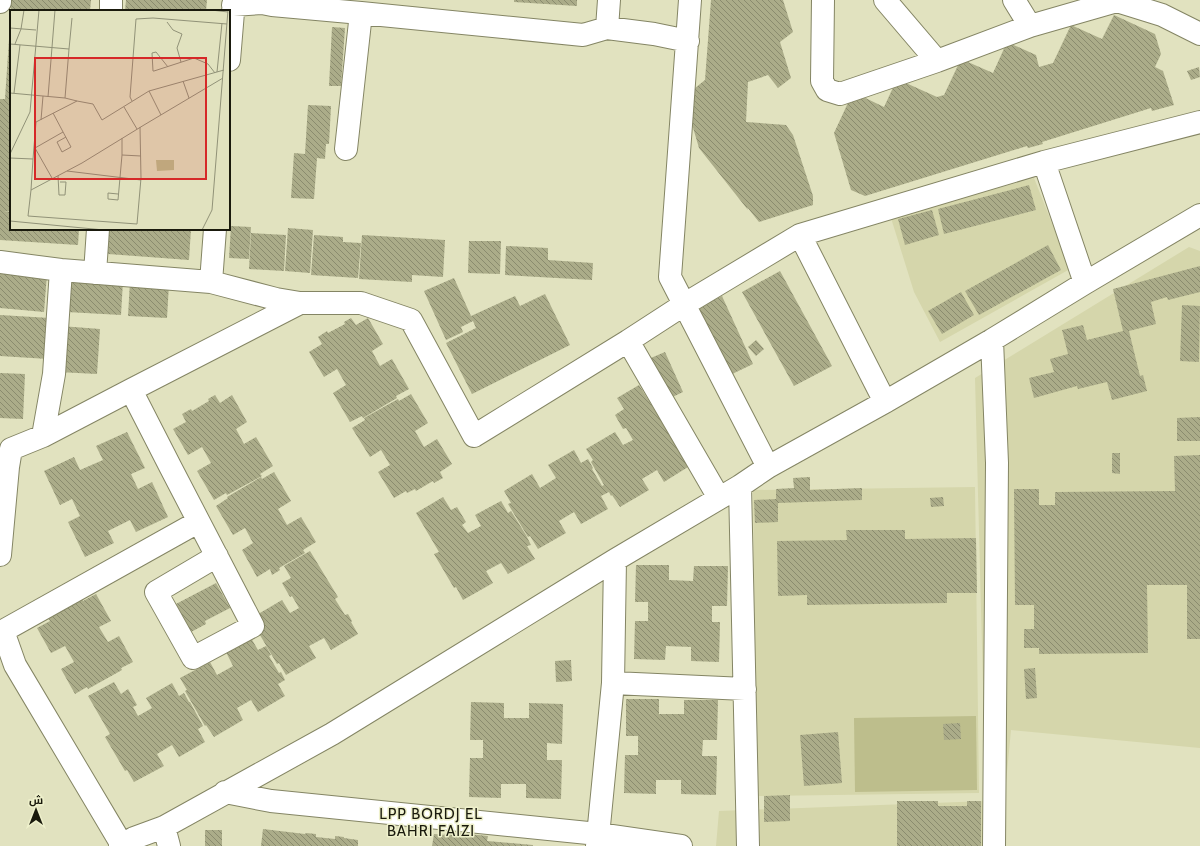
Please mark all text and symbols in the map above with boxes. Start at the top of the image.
inset map [10,10,230,230]
north arrow [16,790,56,830]
text: ش [29,793,43,807]
district label: LPP BORDJ EL BAHRI FAIZI [379,805,483,840]

